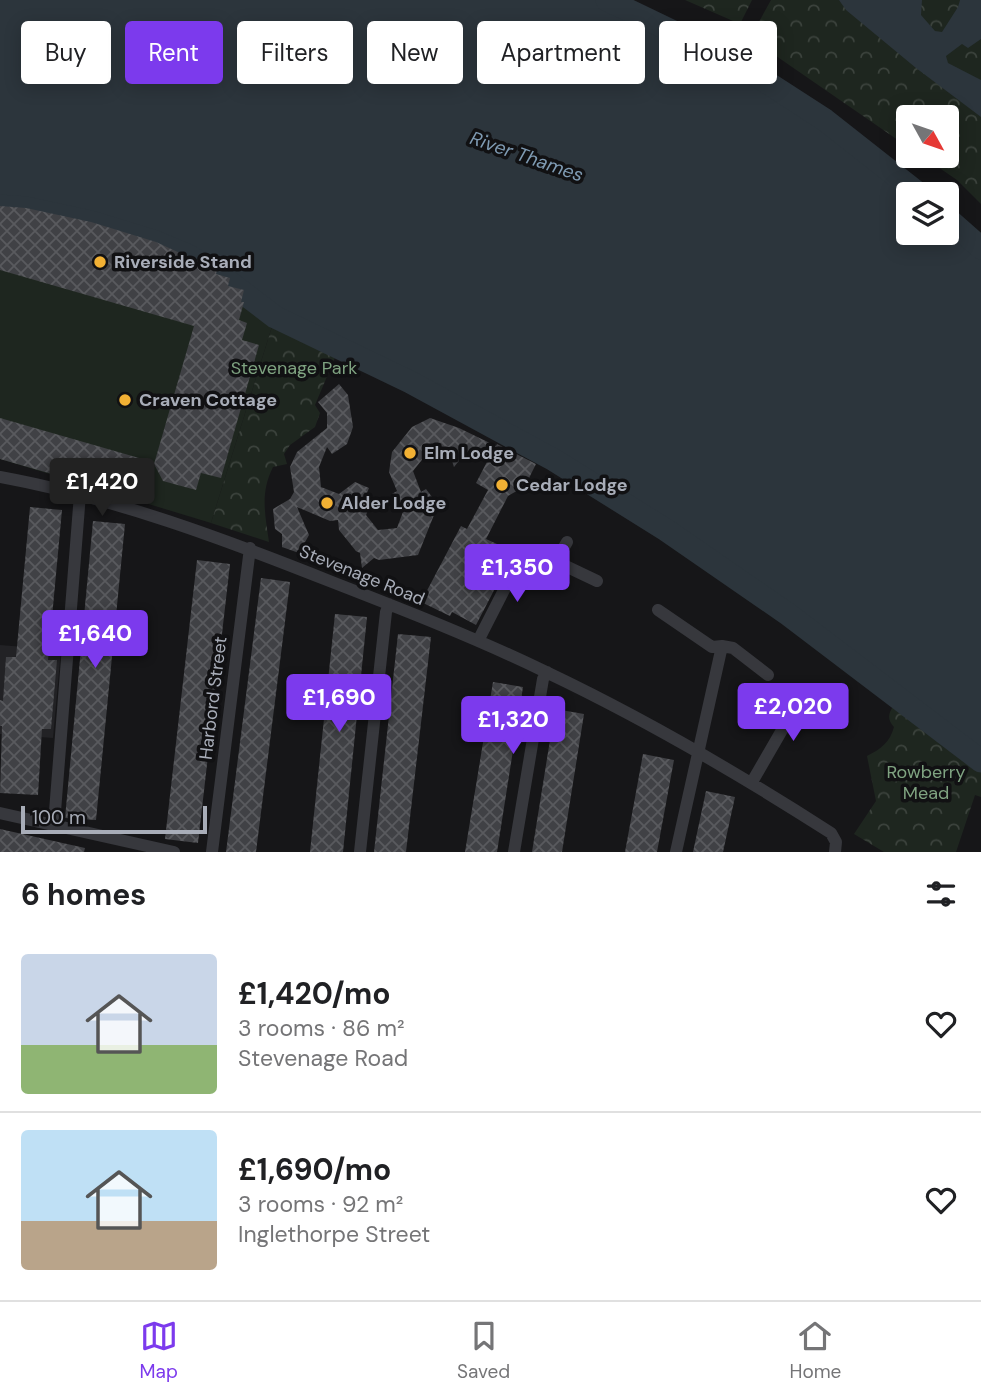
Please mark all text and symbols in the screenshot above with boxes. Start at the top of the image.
chip: Buy [21,21,111,84]
chip: Rent [125,21,223,84]
chip: Filters [237,21,353,84]
chip: New [367,21,463,84]
chip: Apartment [477,21,645,84]
chip: House [659,21,777,84]
north arrow [896,105,959,168]
map controls [896,105,959,245]
water label: River Thames [467,125,587,188]
button: layers [896,182,959,245]
place label: Riverside Stand [114,250,252,274]
marker: Riverside Stand [92,254,108,270]
park label: Stevenage Park [231,356,357,380]
place label: Craven Cottage [139,388,277,412]
marker: Craven Cottage [117,392,133,408]
place label: Elm Lodge [424,441,514,465]
marker: Elm Lodge [402,445,418,461]
pin: £1,420 [45,458,159,518]
text: £1,420 [66,466,138,496]
place label: Cedar Lodge [516,473,628,497]
marker: Cedar Lodge [494,477,510,493]
place label: Alder Lodge [341,491,447,515]
marker: Alder Lodge [319,495,335,511]
street label: Stevenage Road [296,539,428,611]
pin: £1,350 [460,544,574,604]
text: £1,350 [481,552,553,582]
pin: £1,640 [38,610,152,670]
text: £1,640 [58,618,132,648]
street label: Harbord Street [194,635,232,761]
pin: £1,690 [282,674,396,734]
text: £1,690 [302,682,376,712]
pin: £2,020 [736,684,850,743]
text: £2,020 [754,691,832,721]
pin: £1,320 [456,696,570,756]
text: £1,320 [477,704,549,734]
park label: Rowberry Mead [886,760,966,805]
scale bar [21,803,206,835]
text: 100 m [32,805,86,830]
text: 6 homes [21,875,146,914]
icon: filters [922,875,960,913]
text: £1,420/mo [238,974,390,1013]
icon: home [77,982,161,1066]
icon: heart [922,1005,960,1043]
text: 3 rooms · 86 m² [238,1013,405,1043]
text: Stevenage Road [238,1043,408,1073]
text: £1,690/mo [238,1150,391,1189]
icon: home [77,1158,161,1242]
icon: heart [922,1181,960,1219]
text: 3 rooms · 92 m² [238,1189,403,1219]
text: Inglethorpe Street [238,1219,430,1249]
tab: Map [140,1317,178,1384]
tab: Saved [457,1317,510,1384]
tab: Home [789,1317,841,1384]

